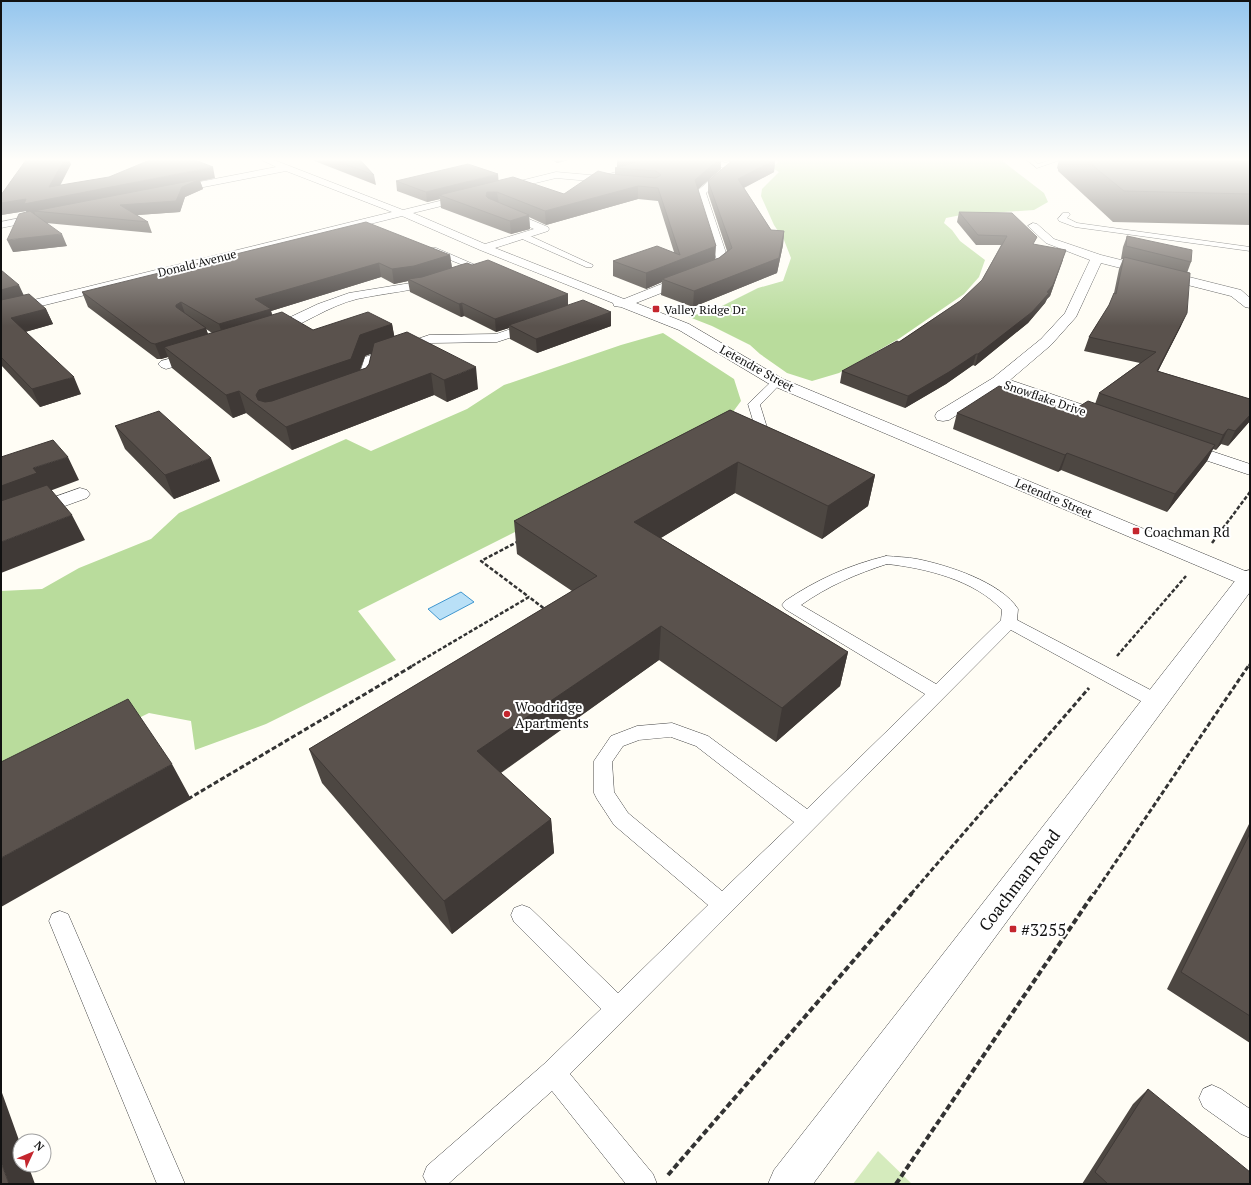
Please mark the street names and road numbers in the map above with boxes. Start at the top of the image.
street label: Donald Avenue [156,246,238,280]
street label: Letendre Street [717,341,797,395]
street label: Snowflake Drive [1002,377,1088,419]
street label: Letendre Street [1013,475,1095,521]
street label: Coachman Road [973,824,1065,936]

